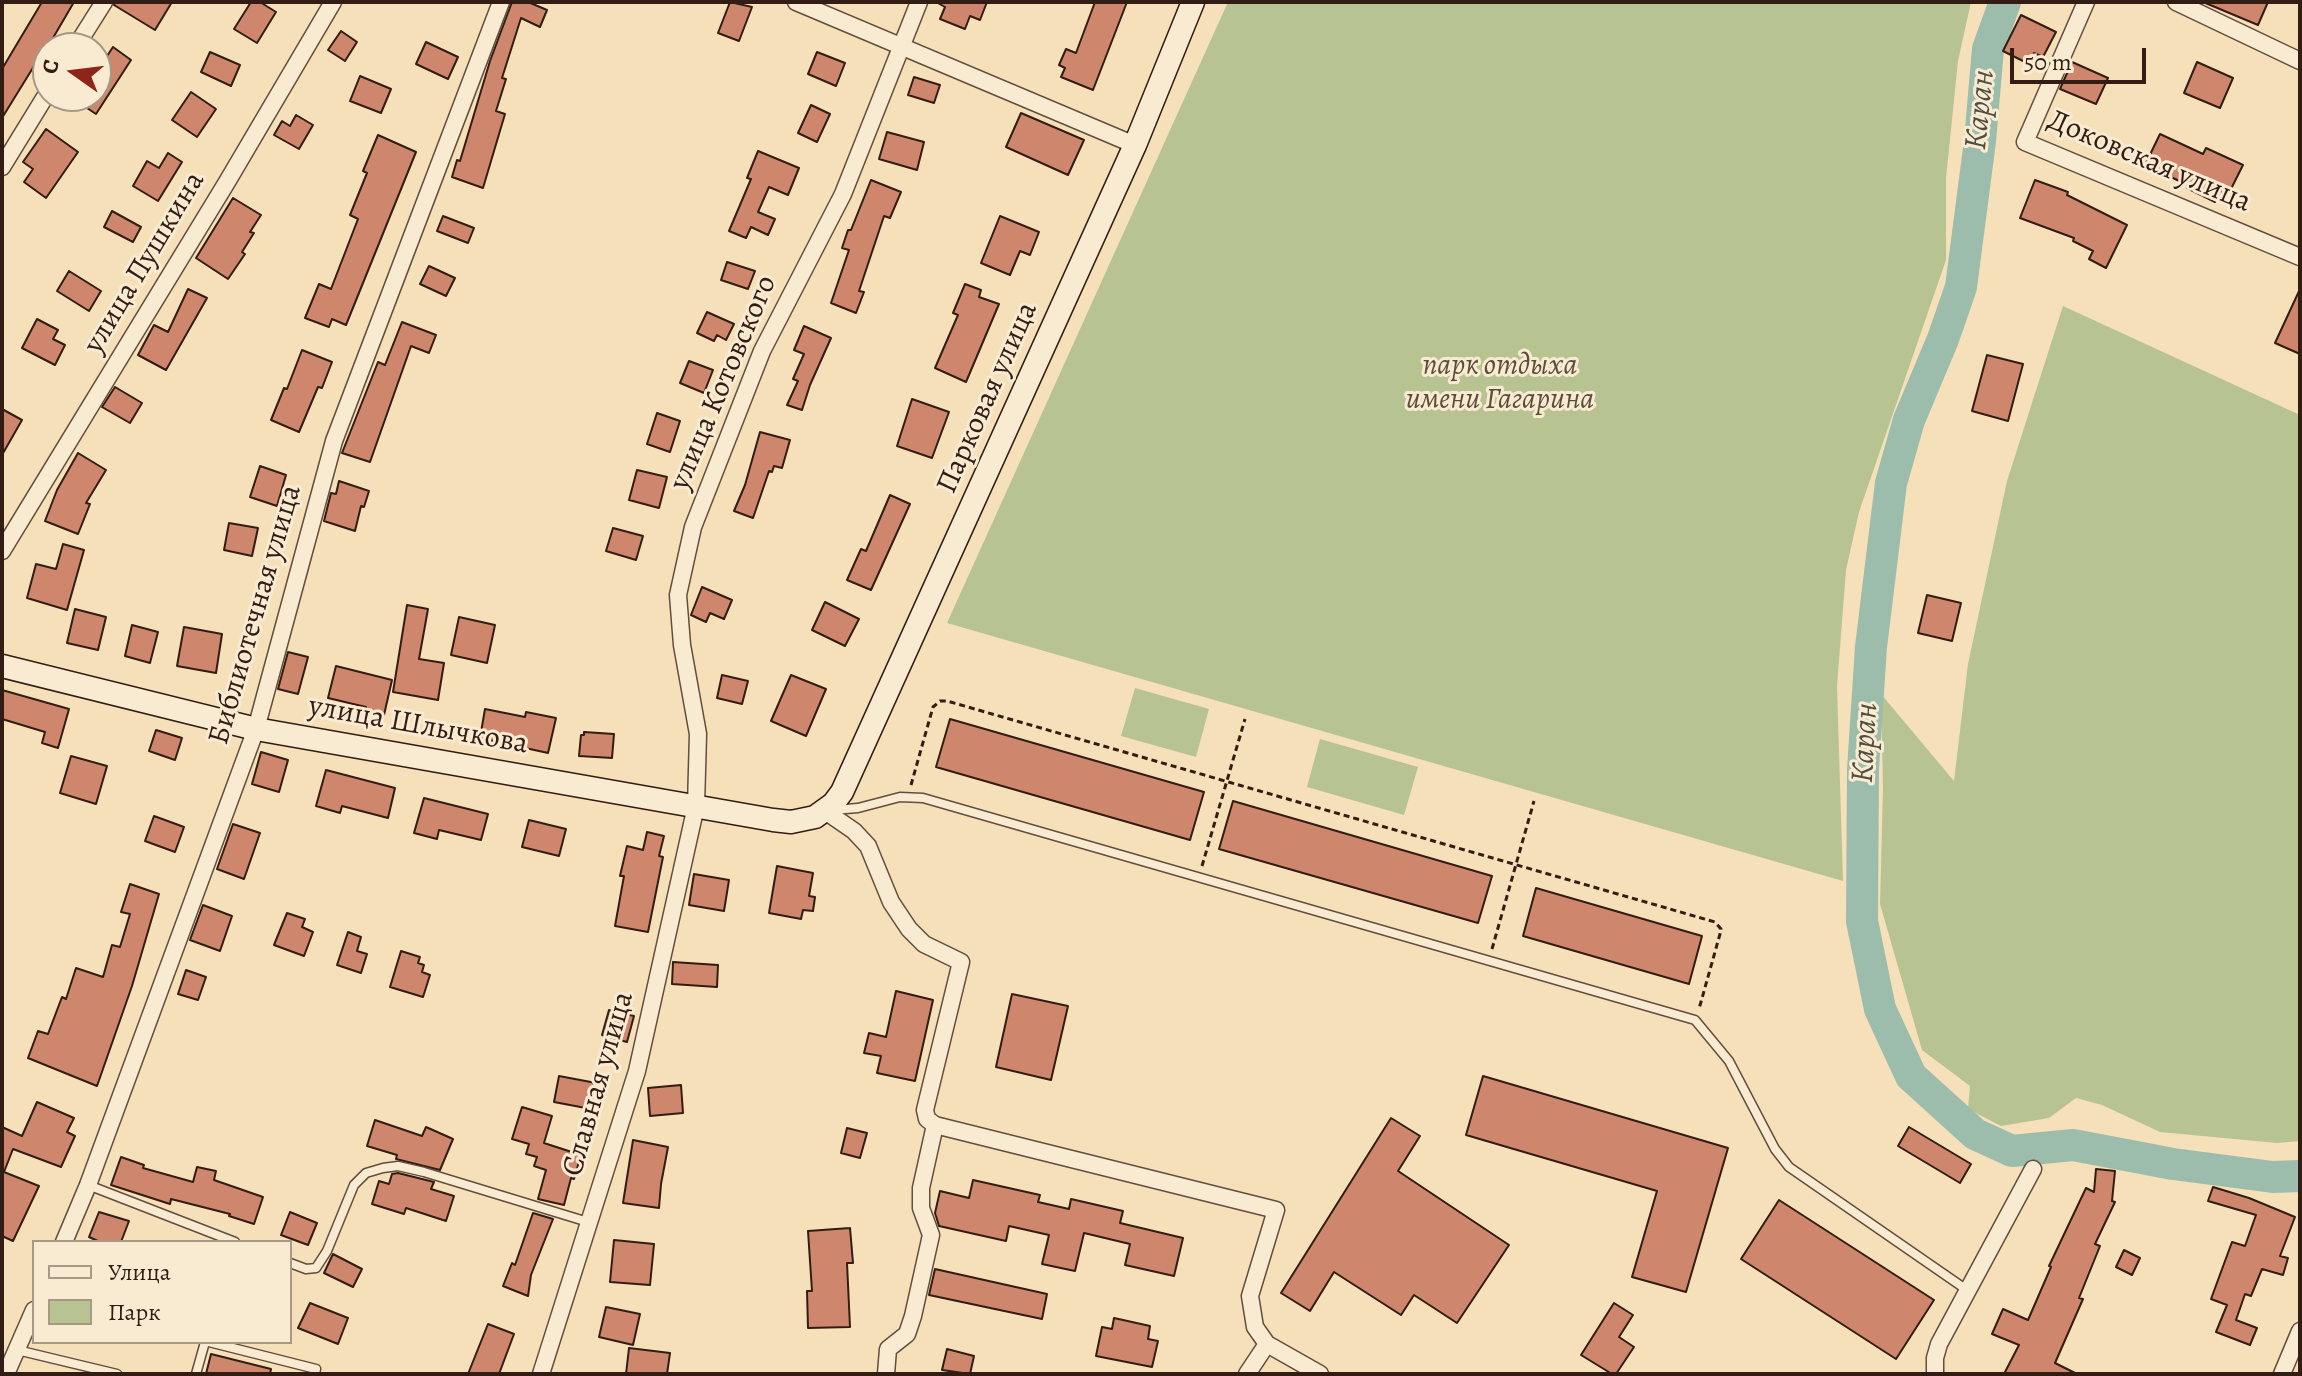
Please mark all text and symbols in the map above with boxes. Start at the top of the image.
north arrow [32,32,112,112]
scale bar [2014,32,2150,82]
text: 50 m [2024,46,2072,78]
text: С [34,56,67,77]
water label: Каран [1958,68,2004,152]
street label: Доковская улица [2042,103,2256,221]
street label: улица Пушкина [77,166,213,360]
street label: улица Котовского [663,270,785,496]
street label: Парковая улица [930,297,1046,499]
park label: парк отдыха имени Гагарина [1406,349,1594,420]
street label: Библиотечная улица [202,481,310,749]
street label: улица Шлычкова [306,689,530,763]
water label: Каран [1845,702,1887,784]
street label: Славная улица [556,988,642,1180]
legend [32,1240,292,1344]
text: Улица [108,1256,171,1288]
text: Парк [108,1296,161,1328]

